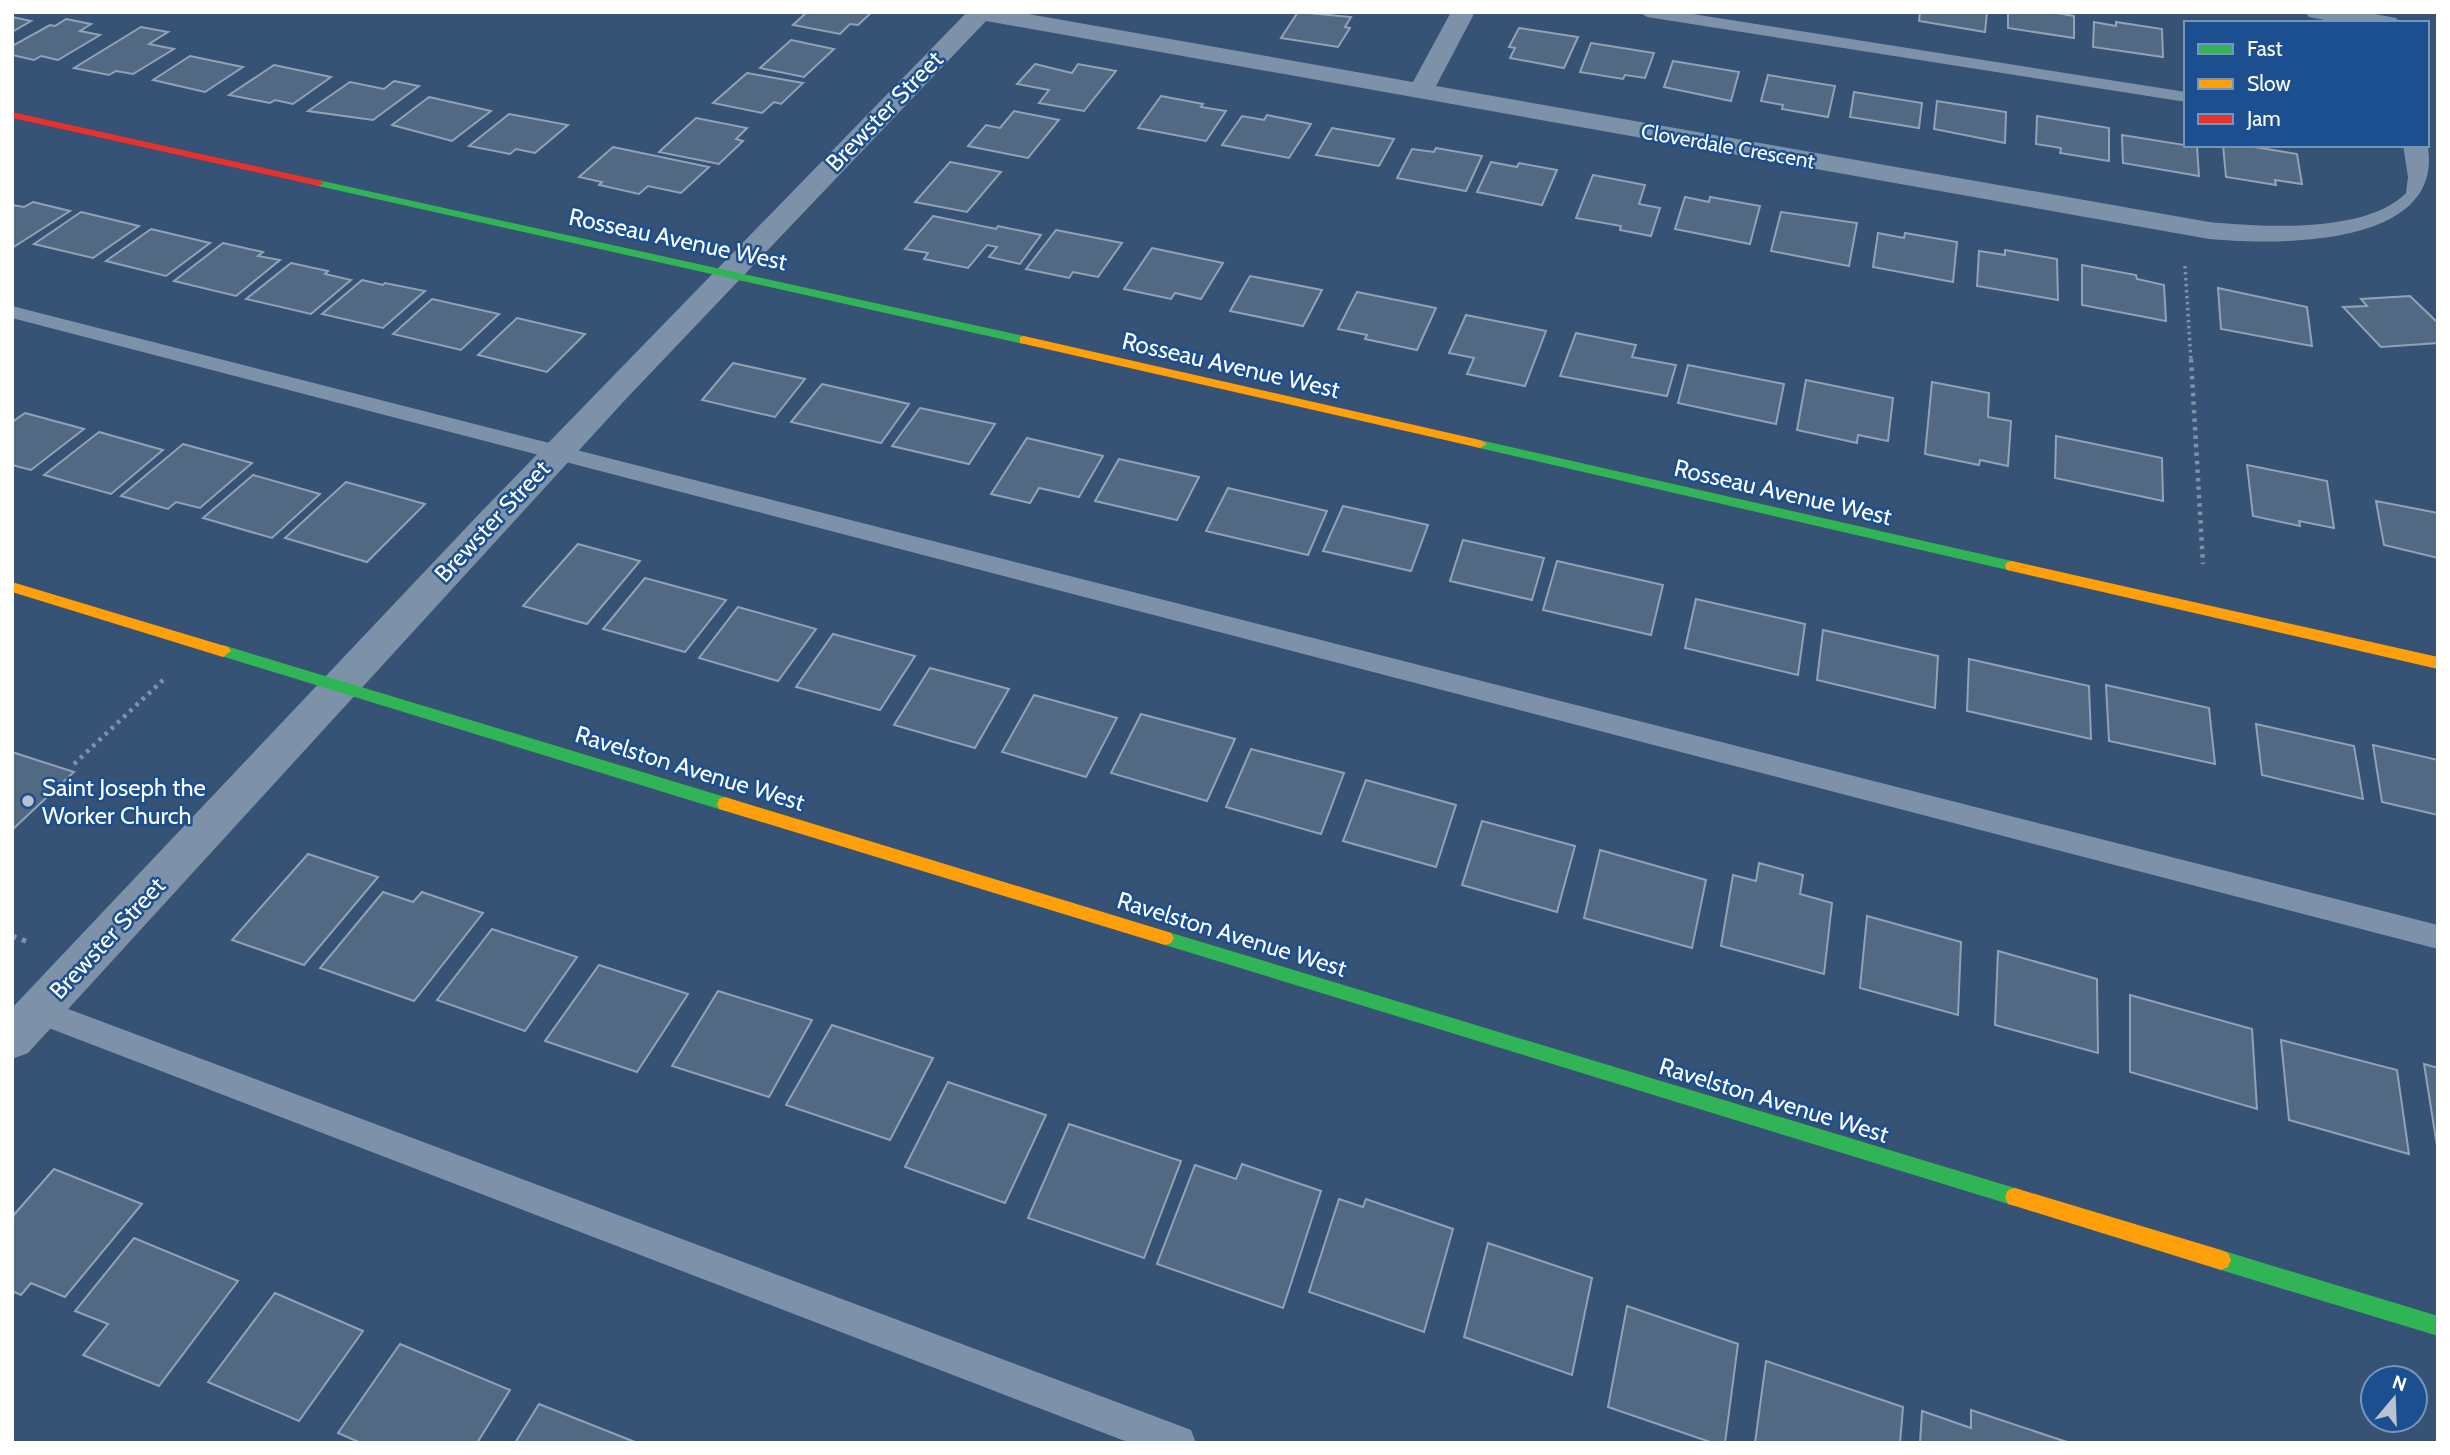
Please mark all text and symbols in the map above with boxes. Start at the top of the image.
legend [2184,21,2429,147]
text: Fast [2247,36,2283,61]
street label: Brewster Street [819,45,949,177]
text: Slow [2247,71,2291,96]
text: Jam [2246,106,2281,131]
street label: Cloverdale Crescent [1639,118,1817,174]
street label: Rosseau Avenue West [566,202,790,276]
street label: Rosseau Avenue West [1119,326,1343,404]
street label: Rosseau Avenue West [1671,453,1895,531]
street label: Brewster Street [428,454,556,588]
street label: Ravelston Avenue West [572,719,808,817]
place label: Saint Joseph the Worker Church [42,773,206,830]
marker: Saint Joseph the Worker Church [20,793,36,809]
street label: Brewster Street [43,871,171,1005]
street label: Ravelston Avenue West [1114,885,1350,983]
street label: Ravelston Avenue West [1656,1051,1892,1149]
north arrow [2359,1364,2429,1434]
text: N [2389,1370,2409,1396]

